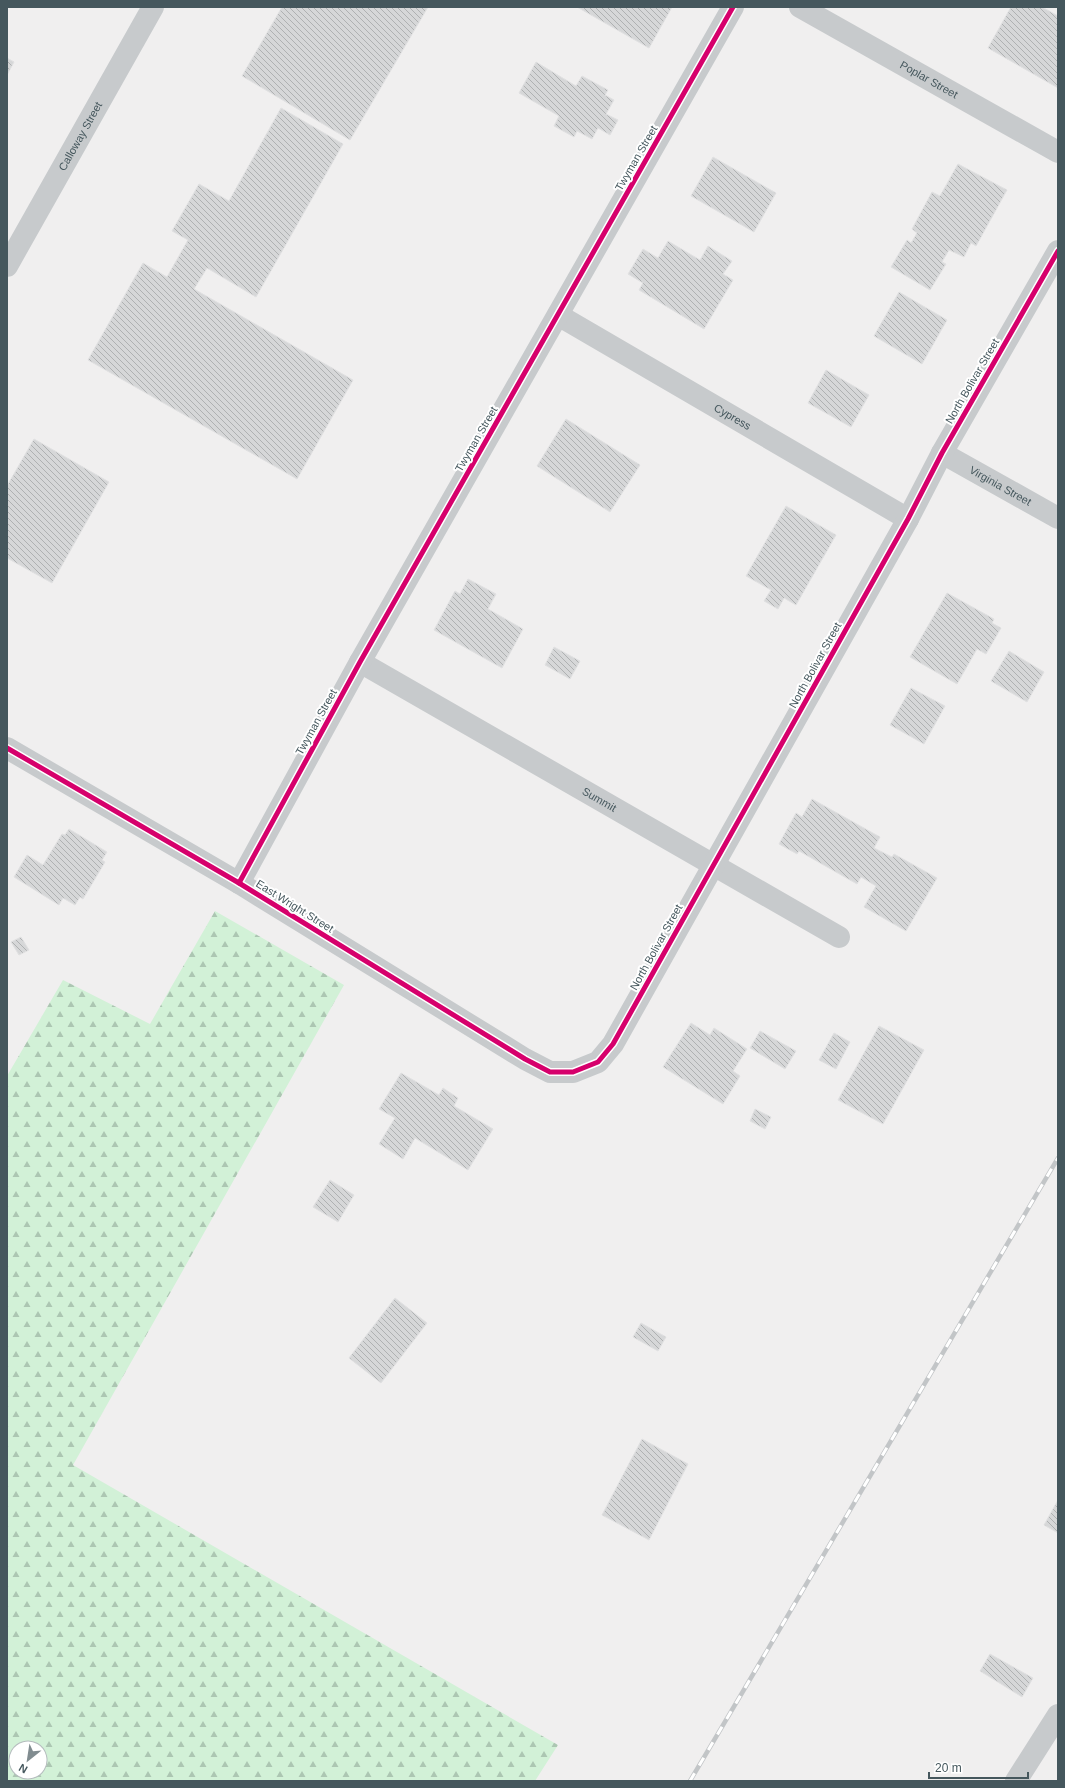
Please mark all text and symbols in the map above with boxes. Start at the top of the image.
street label: Poplar Street [898,59,960,100]
street label: Calloway Street [56,100,104,173]
street label: Twyman Street [612,123,660,193]
street label: North Bolivar Street [943,336,1001,426]
street label: Cypress [712,401,753,432]
street label: Twyman Street [452,404,500,474]
street label: Virginia Street [967,464,1033,508]
street label: North Bolivar Street [786,620,844,710]
street label: Twyman Street [293,687,339,757]
street label: Summit [580,785,619,814]
street label: East Wright Street [254,877,336,935]
street label: North Bolivar Street [627,902,685,992]
north arrow [8,1740,48,1780]
scale bar [929,1754,1028,1780]
text: N [17,1761,29,1776]
text: 20 m [935,1761,962,1775]

